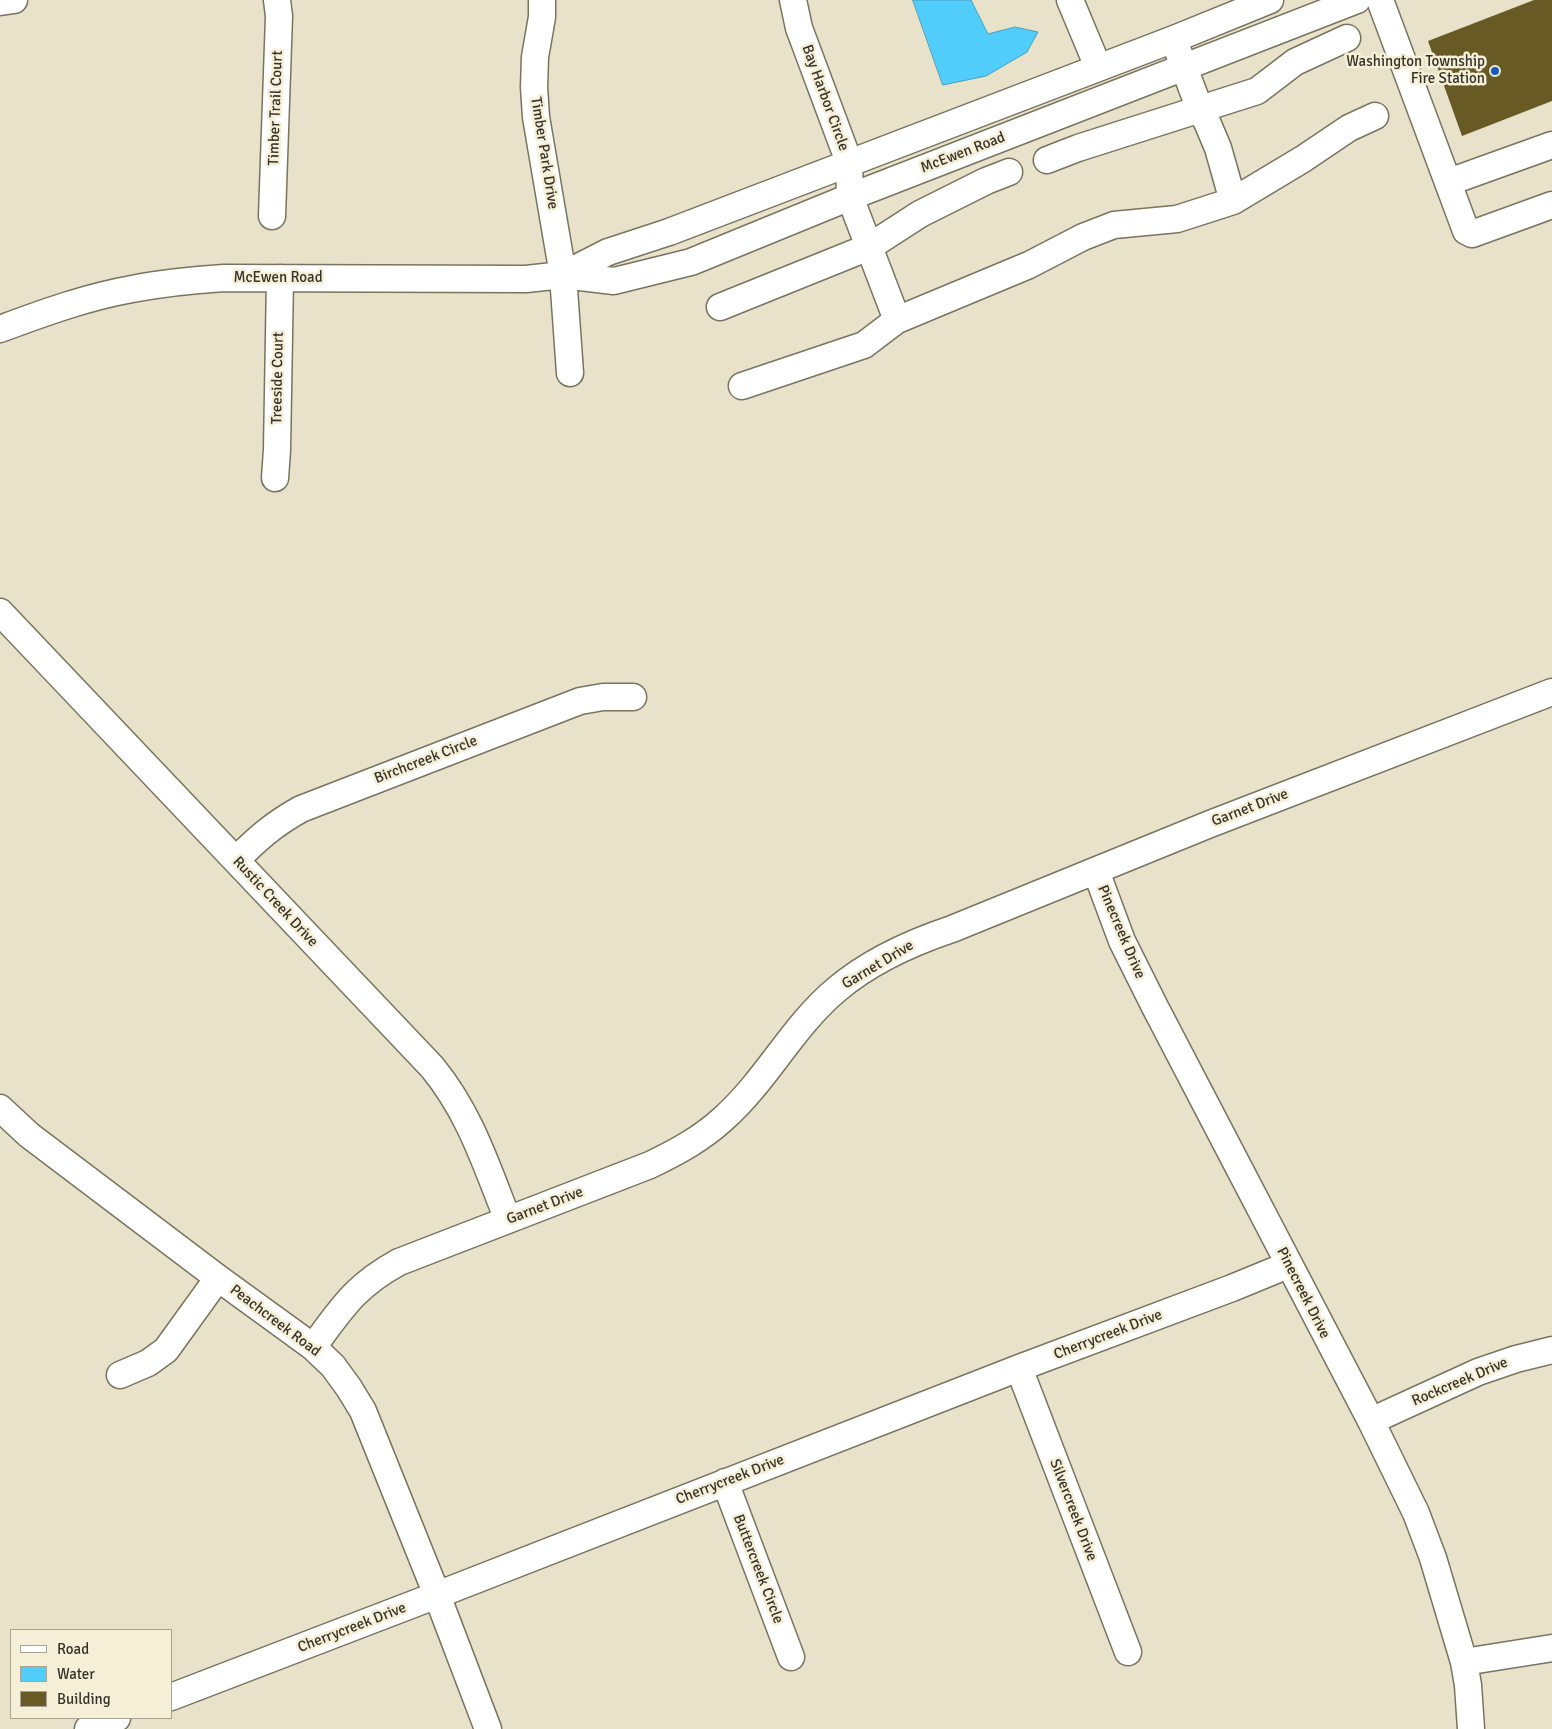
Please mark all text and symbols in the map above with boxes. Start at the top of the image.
street label: Bay Harbor Circle [797,42,853,154]
street label: Timber Trail Court [265,50,287,166]
place label: Washington Township Fire Station [1346,53,1485,88]
marker: Washington Township Fire Station [1489,65,1501,77]
street label: Timber Park Drive [526,96,562,210]
street label: McEwen Road [918,129,1008,177]
street label: McEwen Road [233,269,323,287]
street label: Treeside Court [268,332,288,424]
street label: Birchcreek Circle [372,732,480,788]
street label: Garnet Drive [1209,785,1291,831]
street label: Rustic Creek Drive [229,853,321,951]
street label: Pinecreek Drive [1093,882,1149,982]
street label: Garnet Drive [839,937,917,993]
street label: Garnet Drive [504,1183,586,1229]
street label: Pinecreek Drive [1272,1244,1334,1342]
street label: Peachcreek Road [226,1281,324,1361]
street label: Cherrycreek Drive [1051,1306,1165,1364]
street label: Rockcreek Drive [1409,1354,1511,1410]
street label: Cherrycreek Drive [673,1451,787,1509]
street label: Silvercreek Drive [1045,1456,1101,1564]
street label: Buttercreek Circle [729,1512,787,1626]
street label: Cherrycreek Drive [295,1599,409,1657]
legend [10,1629,172,1719]
text: Road [57,1640,89,1658]
text: Water [57,1665,95,1683]
text: Building [57,1690,111,1708]

